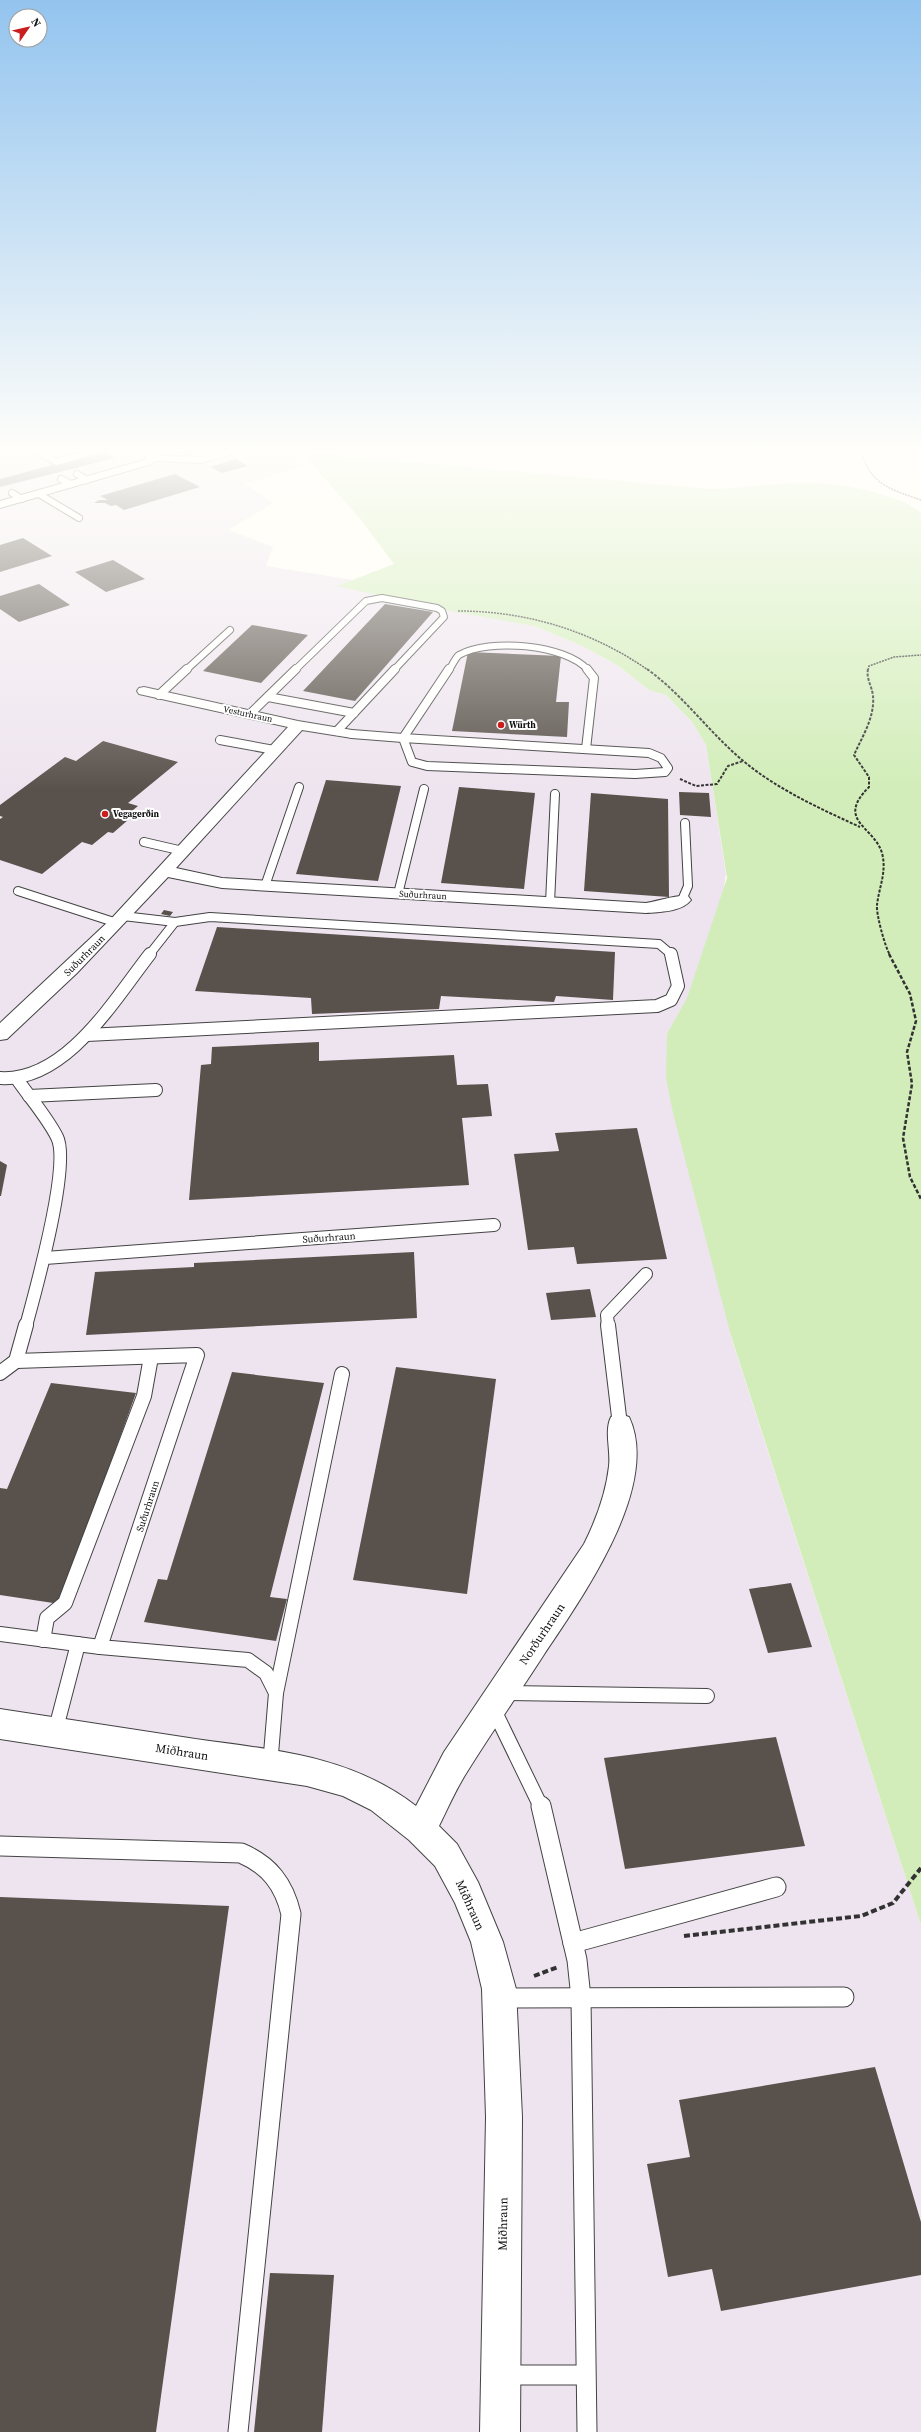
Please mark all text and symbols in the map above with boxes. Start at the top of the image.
north arrow [8,8,48,48]
text: N [27,15,44,30]
street label: Vesturhraun [222,703,274,725]
place label: Würth [509,719,536,731]
marker: Würth [496,720,506,730]
place label: Vegagerðin [113,808,160,820]
marker: Vegagerðin [100,809,110,819]
street label: Suðurhraun [399,888,448,902]
street label: Suðurhraun [61,932,108,979]
street label: Suðurhraun [302,1229,356,1246]
street label: Suðurhraun [133,1479,162,1533]
street label: Norðurhraun [515,1600,569,1668]
street label: Miðhraun [154,1740,210,1764]
street label: Miðhraun [452,1877,488,1933]
street label: Miðhraun [495,2197,511,2251]

